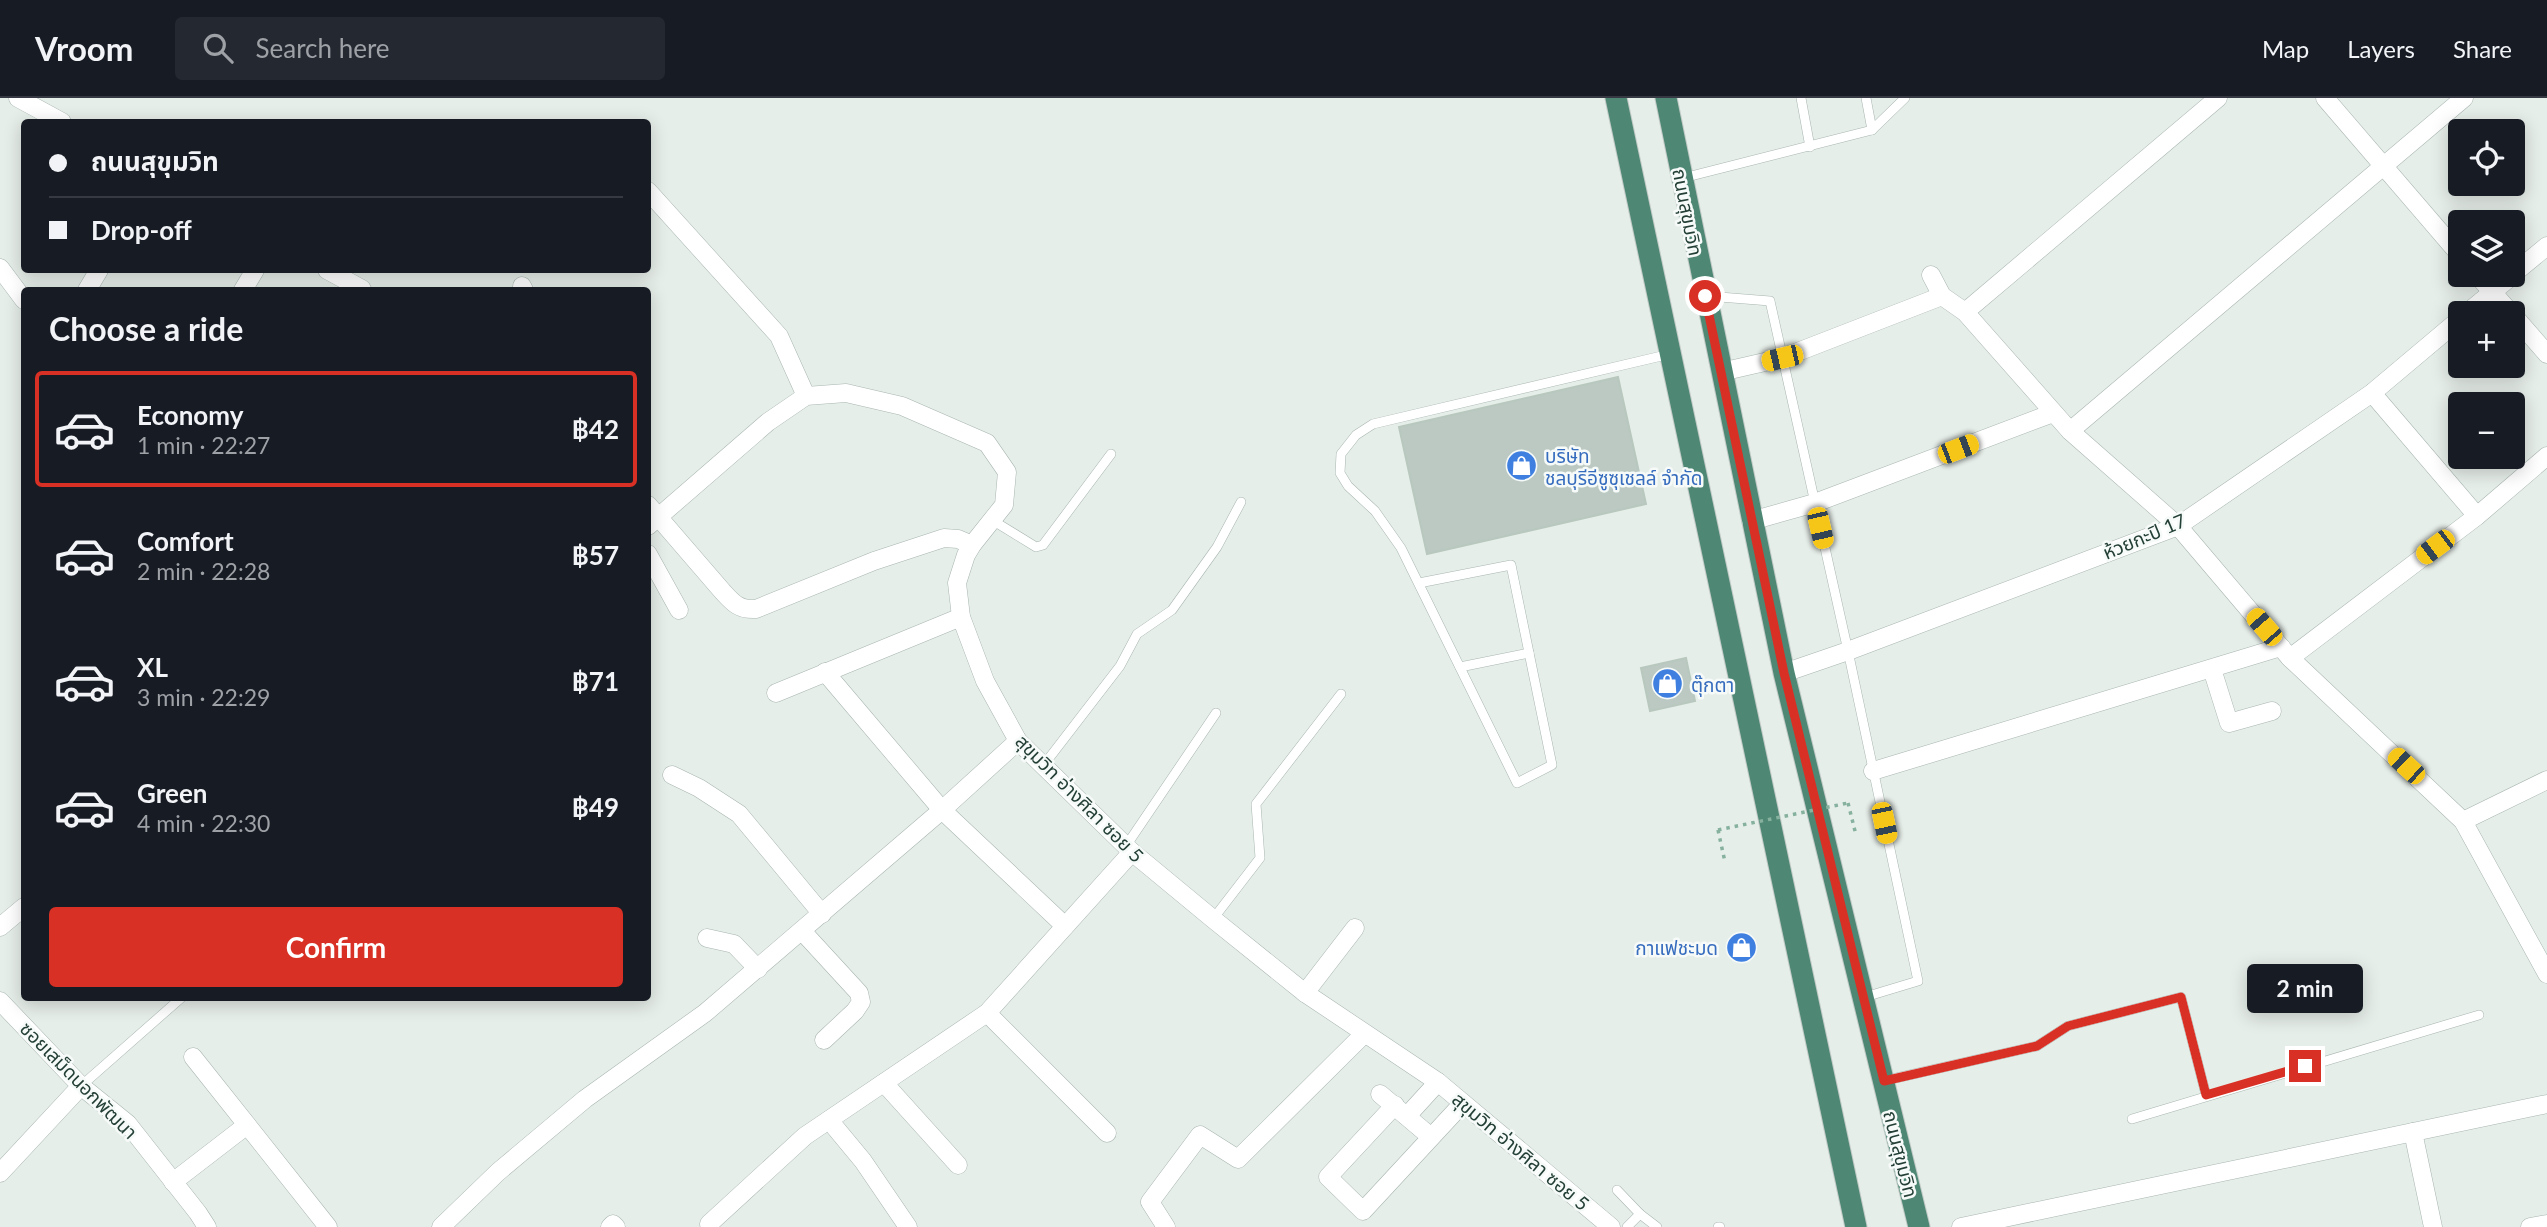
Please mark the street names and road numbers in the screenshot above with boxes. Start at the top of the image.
street label: ถนนสุขุมวิท [1667,166,1708,258]
street label: ห้วยกะปิ 17 [2099,508,2189,564]
street label: สุขุมวิท อ่างศิลา ซอย 5 [1011,729,1149,867]
street label: ซอยเสม็ดนอกพัฒนา [16,1017,142,1143]
street label: สุขุมวิท อ่างศิลา ซอย 5 [1447,1087,1594,1216]
street label: ถนนสุขุมวิท [1878,1108,1923,1200]

